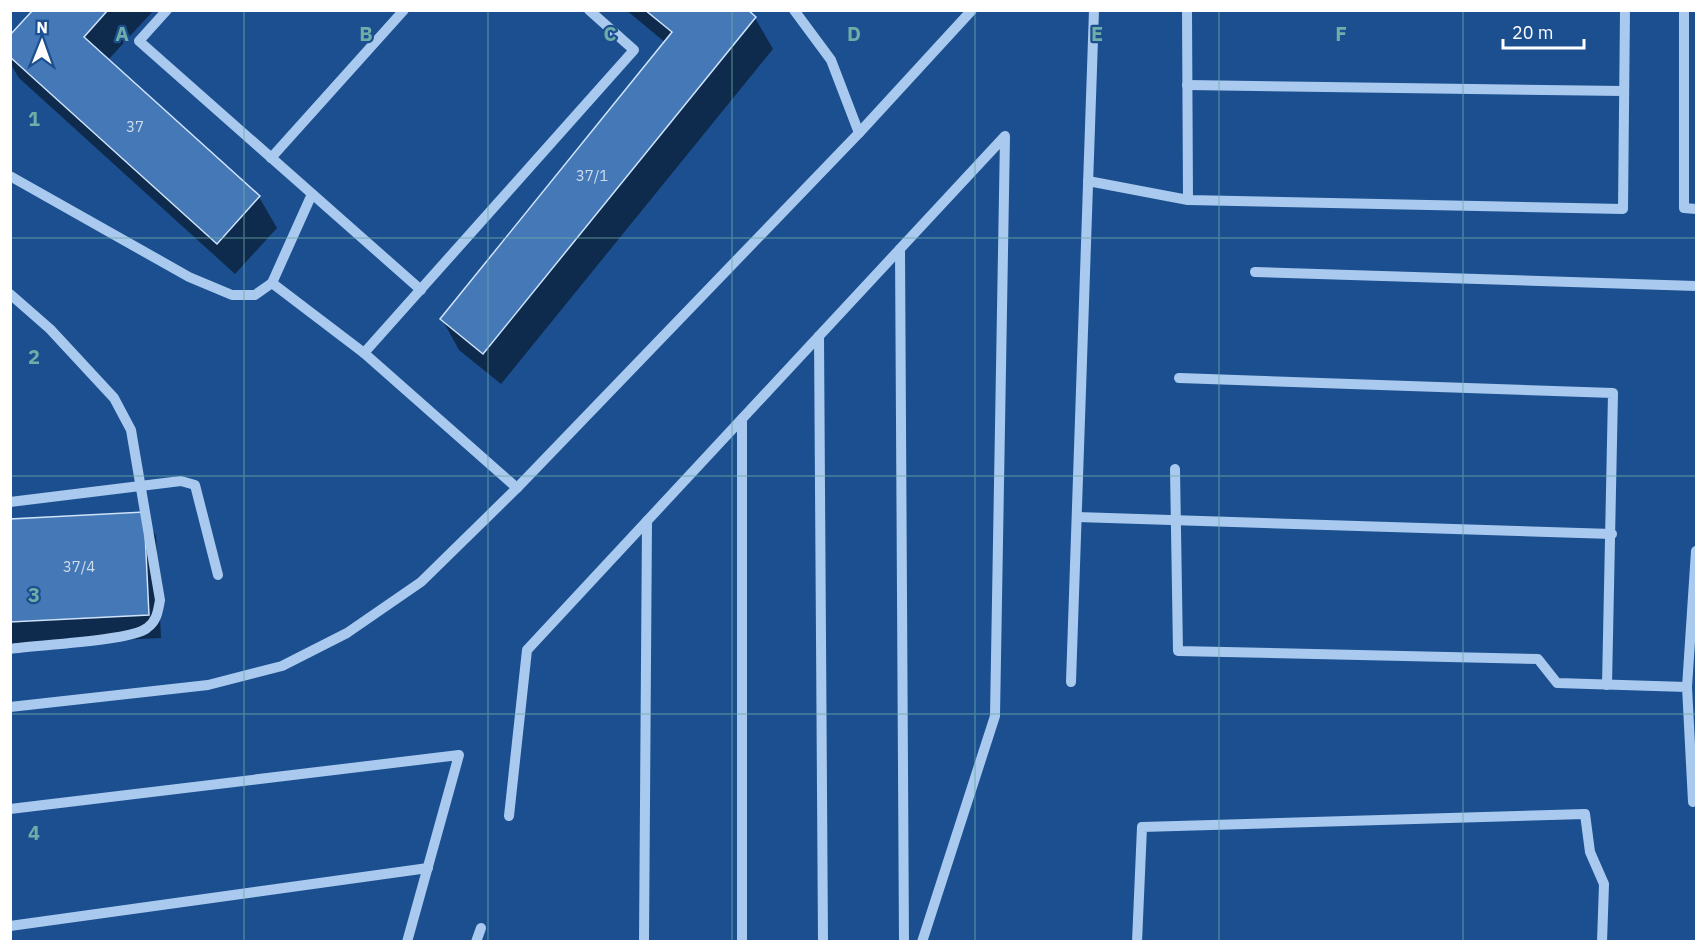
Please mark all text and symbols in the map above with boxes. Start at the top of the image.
north arrow [12,12,72,72]
scale bar [1503,12,1584,50]
text: N [36,17,48,37]
text: A [115,20,129,47]
text: B [359,20,373,47]
text: C [603,20,617,47]
text: D [847,20,861,47]
text: E [1091,20,1103,47]
text: F [1335,20,1347,47]
text: 20 m [1512,21,1554,44]
text: 1 [28,105,40,132]
house number: 37 [126,117,144,136]
house number: 37/1 [576,166,608,185]
text: 2 [28,343,40,370]
house number: 37/4 [63,557,95,576]
text: 3 [28,581,40,608]
text: 4 [28,819,40,846]

